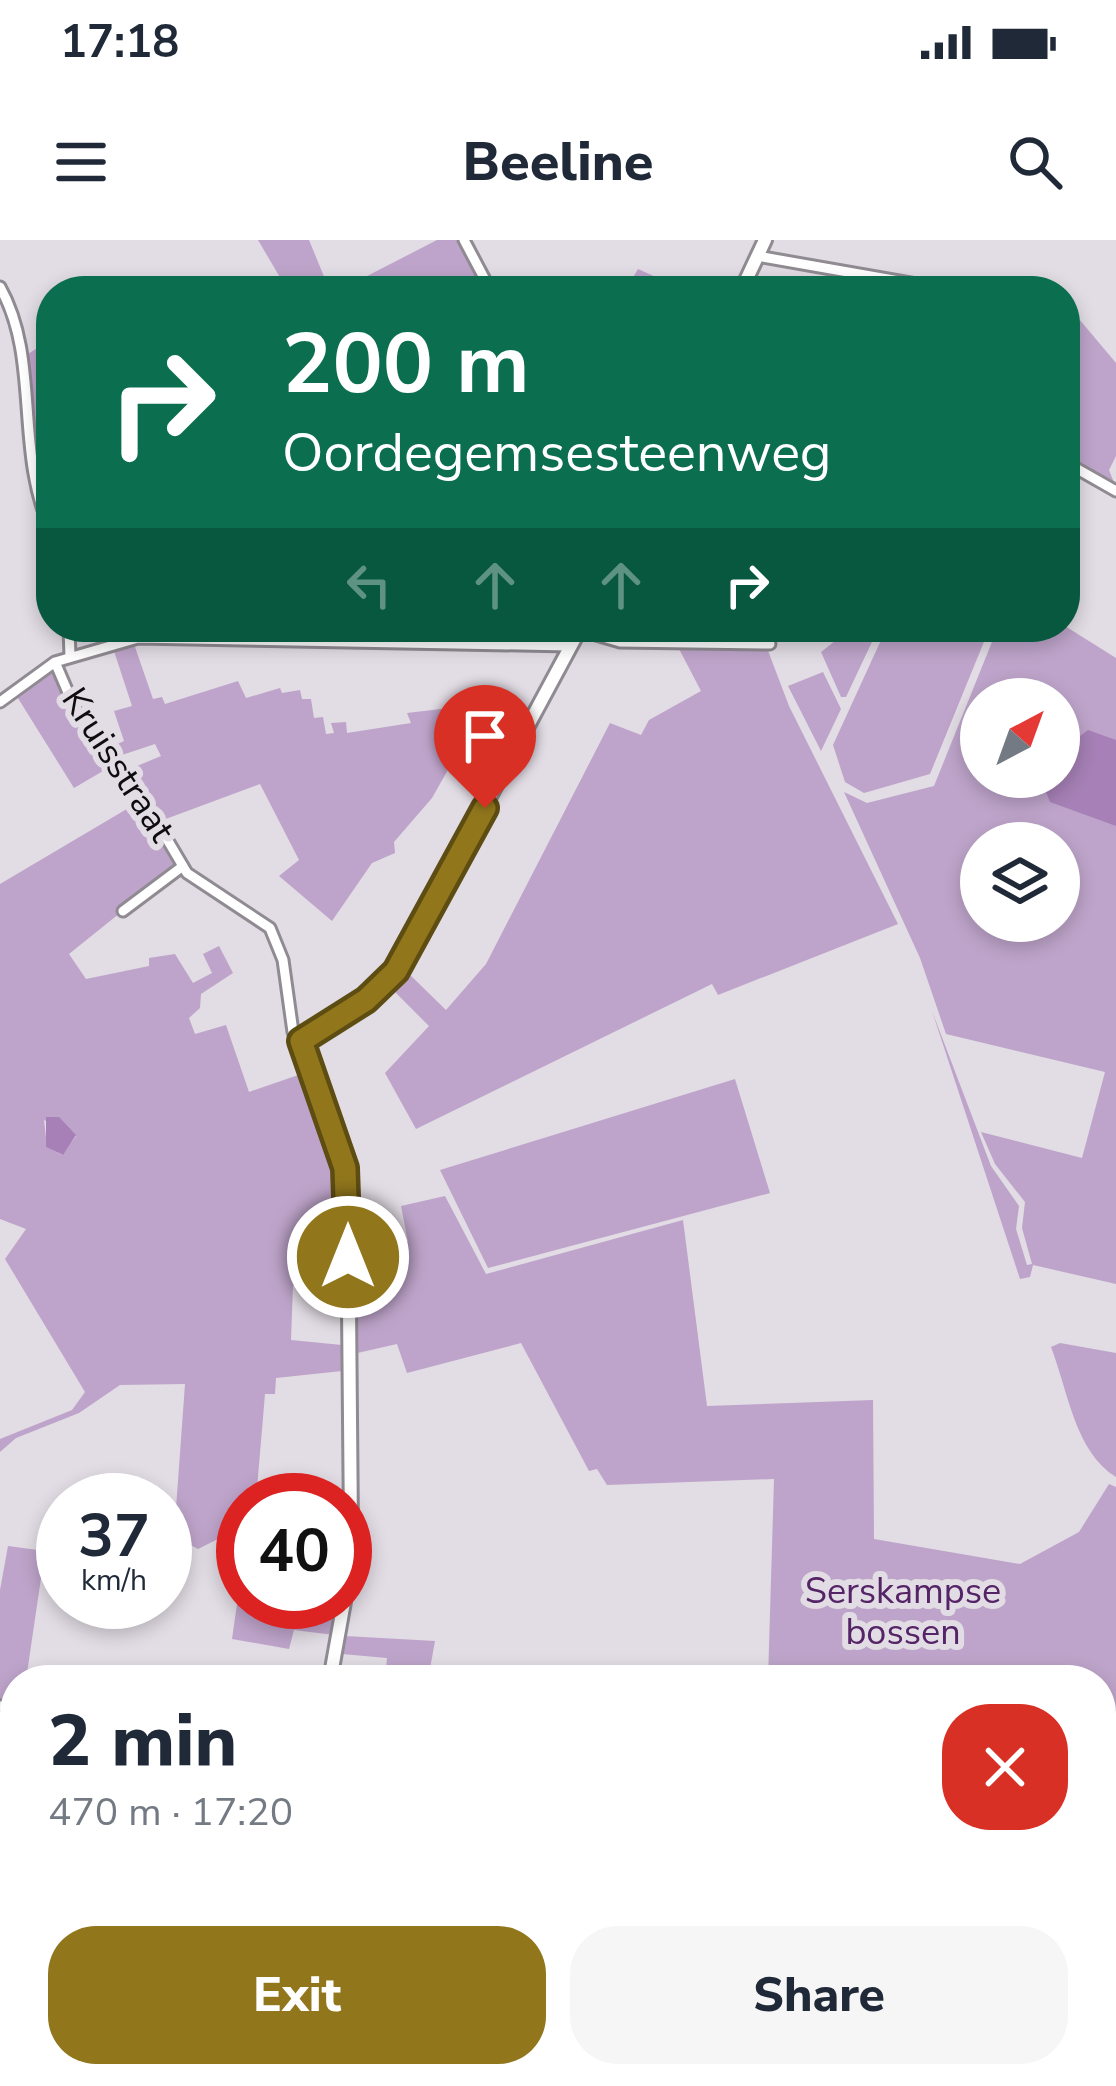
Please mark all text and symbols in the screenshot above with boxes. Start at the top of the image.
text: 17:18 [60,12,179,73]
text: Beeline [462,125,654,199]
icon: menu [48,129,114,195]
icon: search [1002,129,1068,195]
text: 200 m [282,307,530,422]
icon: right [84,324,240,480]
text: Oordegemsesteenweg [282,416,832,490]
icon: left [336,552,402,618]
icon: ahead [462,552,528,618]
icon: ahead [588,552,654,618]
icon: right [714,552,780,618]
street label: Kruisstraat [50,678,186,852]
north arrow [960,678,1080,798]
map controls [960,678,1080,942]
pin [434,685,536,808]
icon: arrive [452,703,518,769]
button: layers [960,822,1080,942]
position arrow [285,1194,411,1320]
speed limit sign: 40 [216,1473,372,1629]
text: 37 [78,1495,150,1577]
text: km/h [81,1560,147,1601]
park label: Serskampse bossen [805,1567,1001,1657]
text: 2 min [48,1692,237,1790]
button: close [942,1704,1068,1830]
text: 470 m · 17:20 [48,1786,293,1839]
button: Exit [48,1926,546,2064]
button: Share [570,1926,1068,2064]

